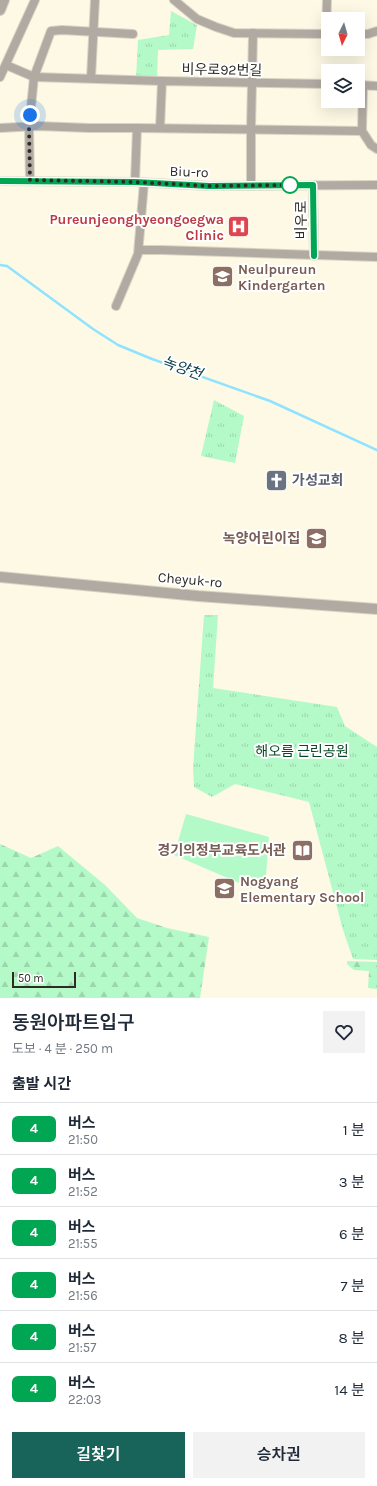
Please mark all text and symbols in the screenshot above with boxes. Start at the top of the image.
north arrow [321,12,365,56]
map controls [321,12,365,108]
street label: 비우로92번길 [182,61,262,79]
button: layers [321,64,365,108]
your location [20,105,40,125]
street label: Biu-ro [169,163,209,181]
unlabelled marker [281,176,299,194]
street label: 비우로 [293,201,310,239]
place label: Pureunjeonghyeongoegwa Clinic [49,211,224,244]
hospital icon: Pureunjeonghyeongoegwa Clinic [226,214,252,240]
place label: Neulpureun Kindergarten [238,261,325,294]
school or university icon: Neulpureun Kindergarten [210,264,236,290]
water label: 녹양천 [159,352,207,384]
church icon: 가성교회 [264,467,290,493]
place label: 가성교회 [292,472,344,489]
school or university icon: 녹양어린이집 [303,525,329,551]
place label: 녹양어린이집 [223,530,300,547]
street label: Cheyuk-ro [157,569,223,591]
park label: 해오름 근린공원 [255,743,349,760]
library icon: 경기의정부교육도서관 [289,837,315,863]
place label: 경기의정부교육도서관 [157,842,286,859]
place label: Nogyang Elementary School [240,873,364,906]
school or university icon: Nogyang Elementary School [212,876,238,902]
scale bar [12,970,76,989]
text: 50 m [18,972,44,985]
button: heart [323,1011,365,1053]
text: 동원아파트입구 [12,1012,134,1034]
text: 도보 · 4 분 · 250 m [12,1041,113,1056]
text: 출발 시간 [12,1075,71,1093]
text: 버스 [68,1114,96,1132]
text: 4 [30,1120,38,1137]
text: 1 분 [343,1121,365,1139]
text: 21:50 [68,1132,98,1147]
text: 버스 [68,1166,96,1184]
text: 4 [30,1172,38,1189]
text: 3 분 [339,1173,365,1191]
text: 21:52 [68,1184,98,1199]
text: 버스 [68,1218,96,1236]
text: 4 [30,1224,38,1241]
text: 6 분 [339,1225,365,1243]
text: 21:55 [68,1236,98,1251]
text: 버스 [68,1270,96,1288]
text: 4 [30,1276,38,1293]
text: 7 분 [341,1277,365,1295]
text: 21:56 [68,1288,98,1303]
text: 버스 [68,1322,96,1340]
text: 4 [30,1328,38,1345]
text: 8 분 [338,1329,365,1347]
text: 21:57 [68,1340,96,1355]
text: 버스 [68,1374,96,1392]
text: 4 [30,1380,38,1397]
text: 14 분 [334,1381,365,1399]
text: 22:03 [68,1392,101,1407]
button: 길찾기 [12,1432,185,1478]
button: 승차권 [193,1432,365,1478]

